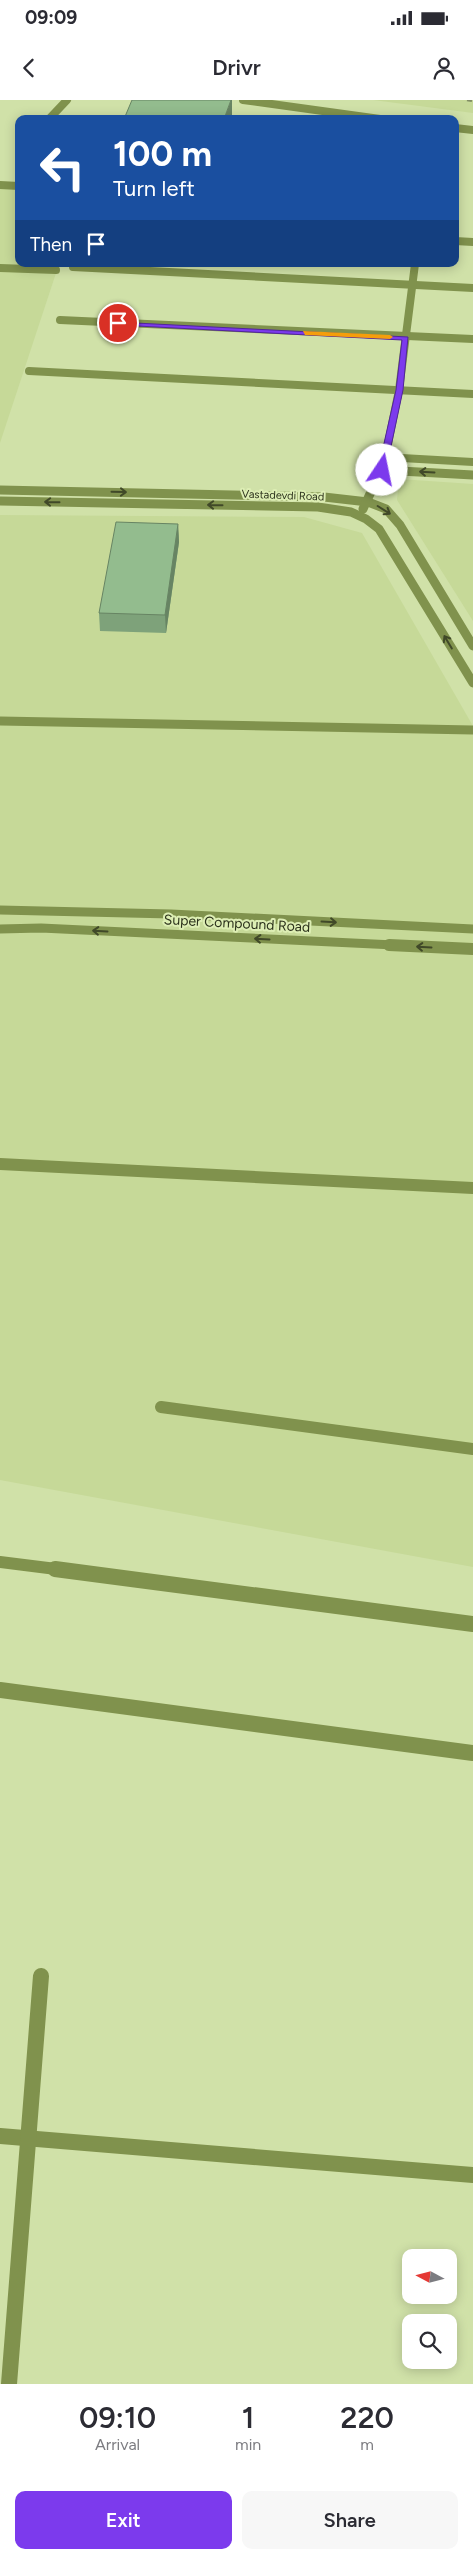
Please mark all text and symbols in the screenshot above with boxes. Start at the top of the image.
text: 09:09 [25,6,77,29]
icon: back [15,54,43,82]
text: Drivr [212,54,261,81]
icon: person [430,54,458,82]
text: 100 m [113,133,212,175]
icon: left [30,135,95,200]
text: Turn left [113,175,195,202]
icon: arrive [82,230,110,258]
text: Then [30,233,72,256]
pin [97,302,139,344]
icon: arrive [104,309,132,337]
position arrow [355,443,407,495]
one-way arrow [420,468,436,477]
one-way arrow [110,488,126,497]
street label: Vastadevdi Road [241,488,324,503]
one-way arrow [44,497,60,506]
one-way arrow [207,500,223,510]
one-way arrow [376,505,390,515]
one-way arrow [442,635,452,649]
street label: Super Compound Road [163,911,311,936]
one-way arrow [320,918,336,927]
one-way arrow [92,927,108,936]
one-way arrow [254,934,270,944]
one-way arrow [417,942,433,951]
north arrow [402,2249,458,2304]
map controls [402,2249,457,2369]
button: search [402,2314,457,2369]
text: 09:10 [79,2399,156,2436]
text: 1 [242,2399,254,2436]
text: 220 [340,2399,394,2436]
text: Arrival [95,2435,140,2454]
text: min [235,2435,261,2454]
text: m [360,2435,374,2454]
button: Exit [15,2491,232,2549]
button: Share [242,2491,458,2549]

